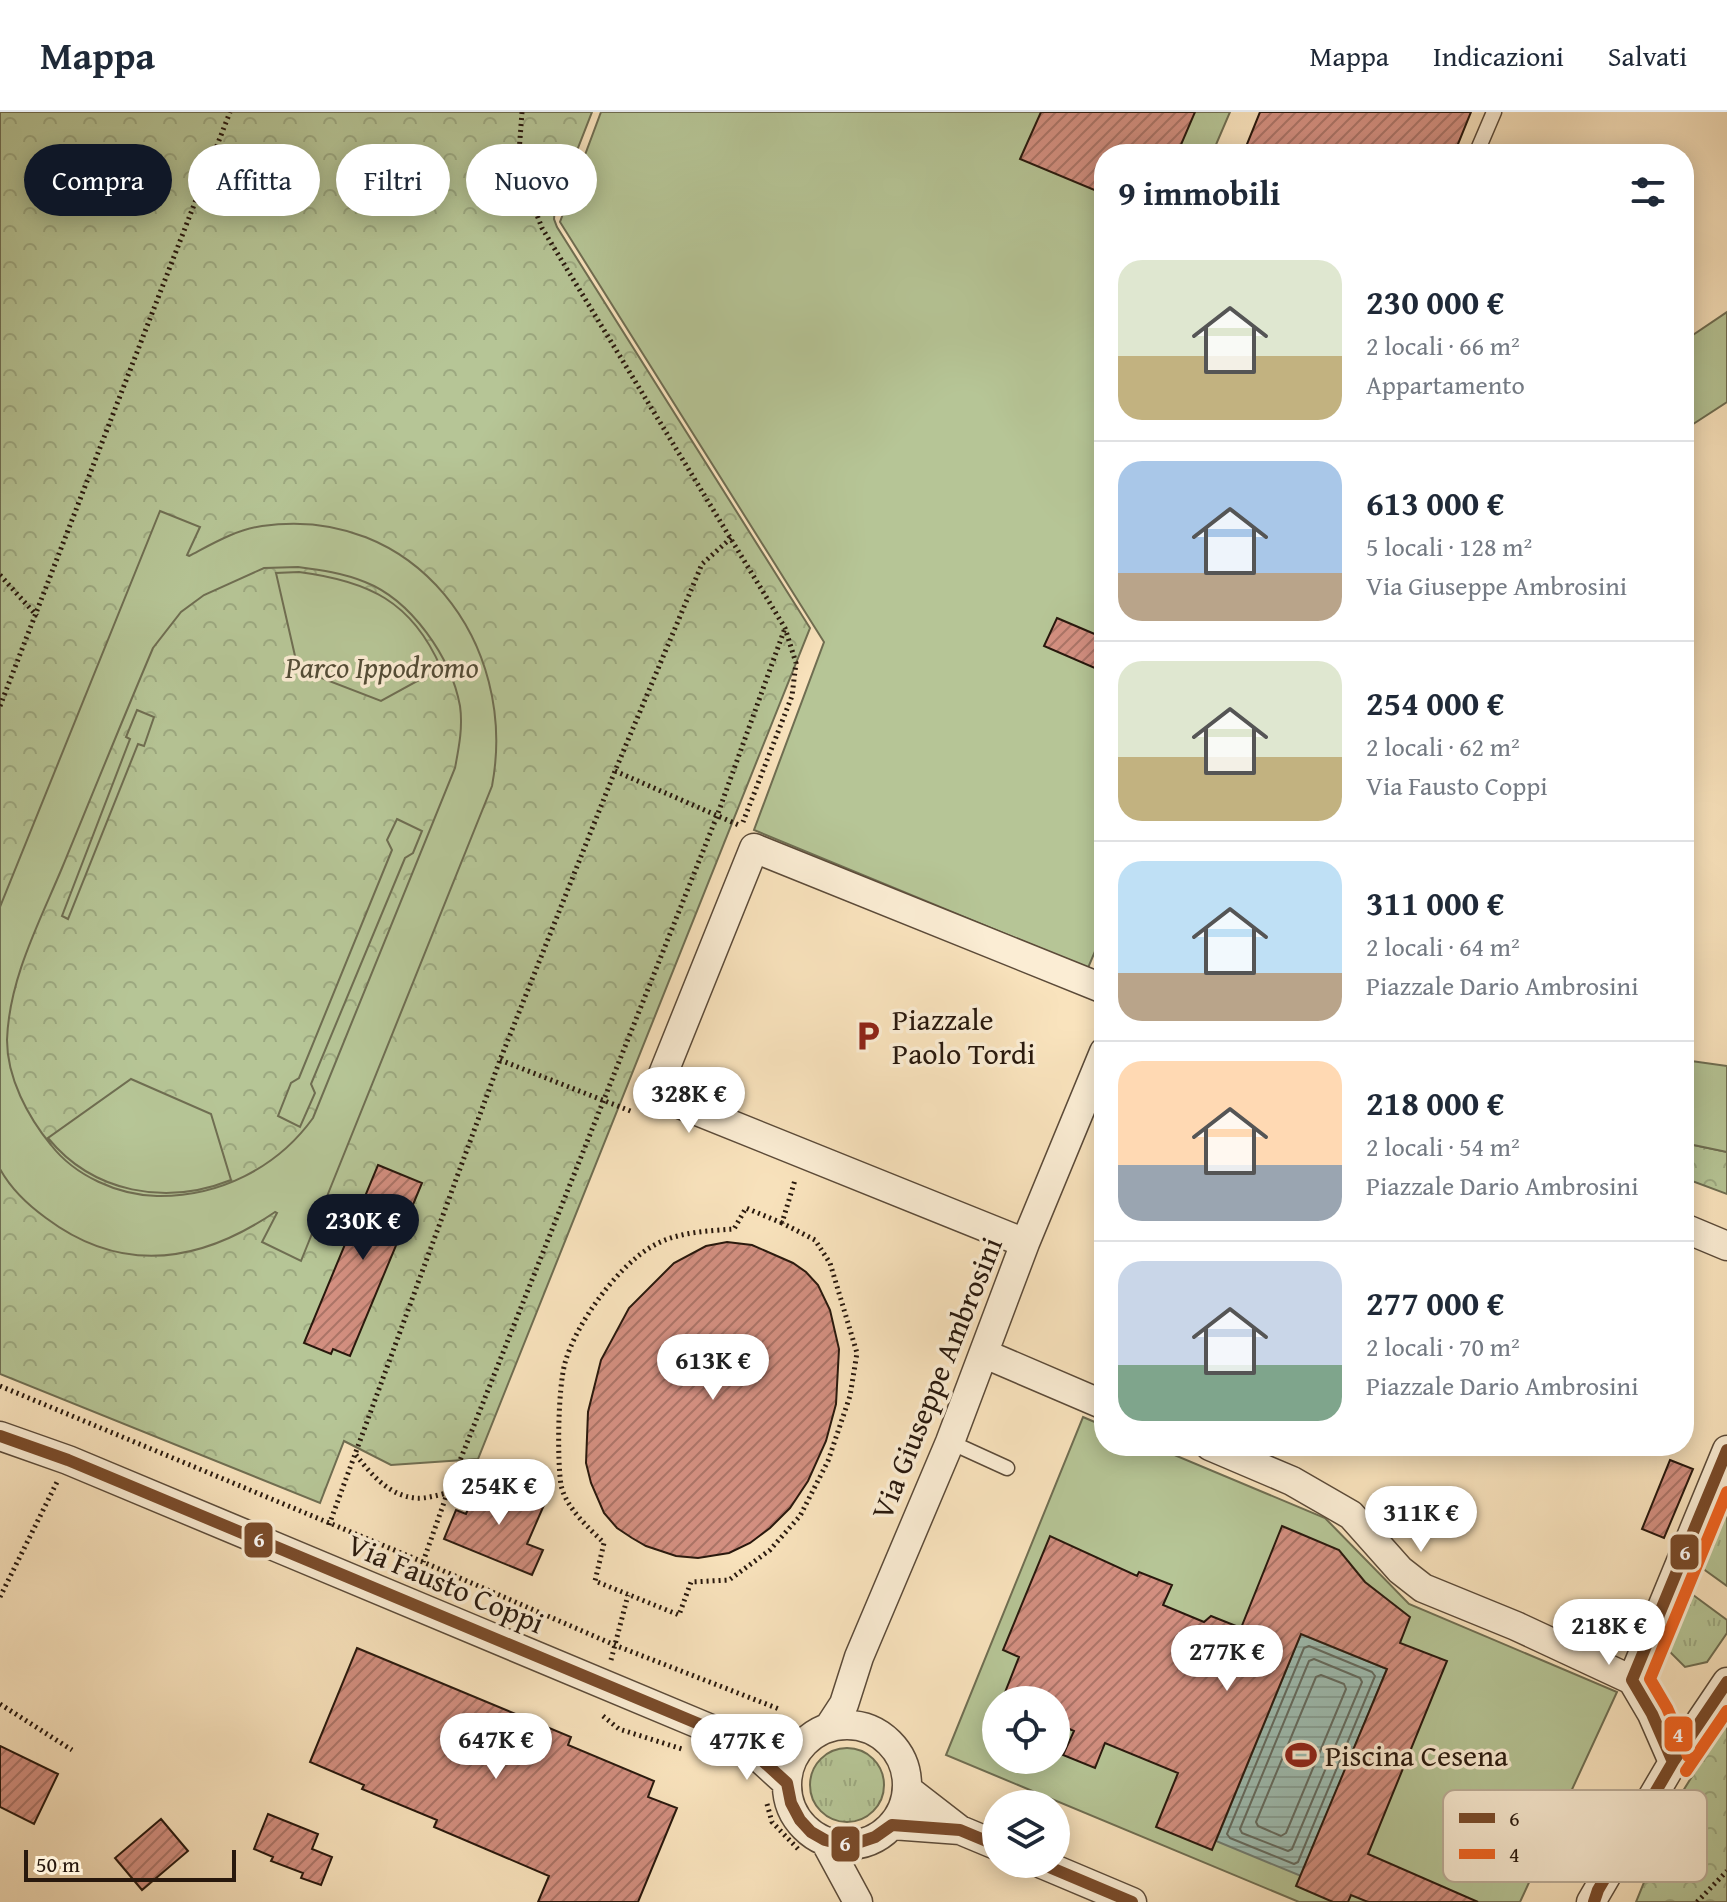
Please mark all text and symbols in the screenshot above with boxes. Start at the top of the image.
text: Mappa [40,27,155,83]
text: Mappa [1309,35,1389,76]
text: Indicazioni [1433,35,1564,76]
text: Salvati [1608,35,1687,76]
chip: Compra [24,144,172,216]
chip: Affitta [188,144,320,216]
chip: Filtri [336,144,450,216]
chip: Nuovo [466,144,597,216]
text: 9 immobili [1118,168,1280,217]
icon: filters [1626,170,1670,214]
text: 230 000 € [1366,277,1504,326]
icon: home [1182,292,1278,388]
text: 2 locali · 66 m² [1366,326,1520,365]
text: Appartamento [1366,365,1525,404]
text: 613 000 € [1366,478,1504,527]
icon: home [1182,493,1278,589]
text: 5 locali · 128 m² [1366,527,1532,566]
text: Via Giuseppe Ambrosini [1366,566,1627,605]
park label: Parco Ippodromo [284,645,479,689]
text: 254 000 € [1366,678,1504,727]
icon: home [1182,693,1278,789]
text: 2 locali · 62 m² [1366,727,1520,766]
text: Via Fausto Coppi [1366,766,1548,805]
text: 311 000 € [1366,878,1504,927]
icon: home [1182,893,1278,989]
text: 2 locali · 64 m² [1366,927,1520,966]
text: Piazzale Dario Ambrosini [1366,966,1639,1005]
place label: Piazzale Paolo Tordi [892,997,1035,1075]
parking icon: Piazzale Paolo Tordi [851,1019,885,1053]
pin: 328K € [624,1067,754,1135]
text: 328K € [651,1073,727,1112]
text: 218 000 € [1366,1078,1504,1127]
icon: home [1182,1093,1278,1189]
text: 2 locali · 54 m² [1366,1127,1520,1166]
text: Piazzale Dario Ambrosini [1366,1166,1639,1205]
pin: 230K € [298,1194,428,1262]
text: 230K € [325,1200,401,1239]
street label: Via Giuseppe Ambrosini [859,1230,1013,1526]
text: 277 000 € [1366,1278,1504,1327]
icon: home [1182,1293,1278,1389]
text: 2 locali · 70 m² [1366,1327,1520,1366]
pin: 613K € [648,1334,778,1402]
text: 613K € [675,1340,751,1379]
text: Piazzale Dario Ambrosini [1366,1366,1639,1405]
pin: 254K € [434,1459,564,1527]
text: 254K € [461,1465,537,1504]
pin: 311K € [1356,1486,1486,1554]
text: 311K € [1383,1492,1459,1531]
line badge: 6 [243,1521,274,1559]
street label: Via Fausto Coppi [341,1522,551,1644]
text: 6 [253,1523,265,1555]
line badge: 6 [1669,1533,1700,1571]
text: 6 [1679,1536,1691,1568]
pin: 218K € [1544,1599,1674,1667]
text: 218K € [1571,1605,1647,1644]
pin: 277K € [1162,1625,1292,1693]
text: 277K € [1189,1631,1265,1670]
map controls [982,1686,1070,1878]
button: locate [982,1686,1070,1774]
pin: 647K € [431,1713,561,1781]
pin: 477K € [682,1714,812,1782]
line badge: 4 [1663,1715,1694,1753]
text: 4 [1672,1718,1684,1750]
text: 647K € [458,1719,534,1758]
text: 477K € [709,1720,785,1759]
place label: Piscina Cesena [1325,1733,1508,1777]
sports icon: Piscina Cesena [1284,1738,1318,1772]
button: layers [982,1790,1070,1878]
legend [1443,1790,1707,1882]
text: 6 [1509,1802,1520,1834]
line badge: 6 [830,1825,861,1863]
text: 6 [839,1827,851,1859]
text: 4 [1509,1838,1520,1870]
scale bar [24,1846,236,1882]
text: 50 m [36,1848,80,1880]

